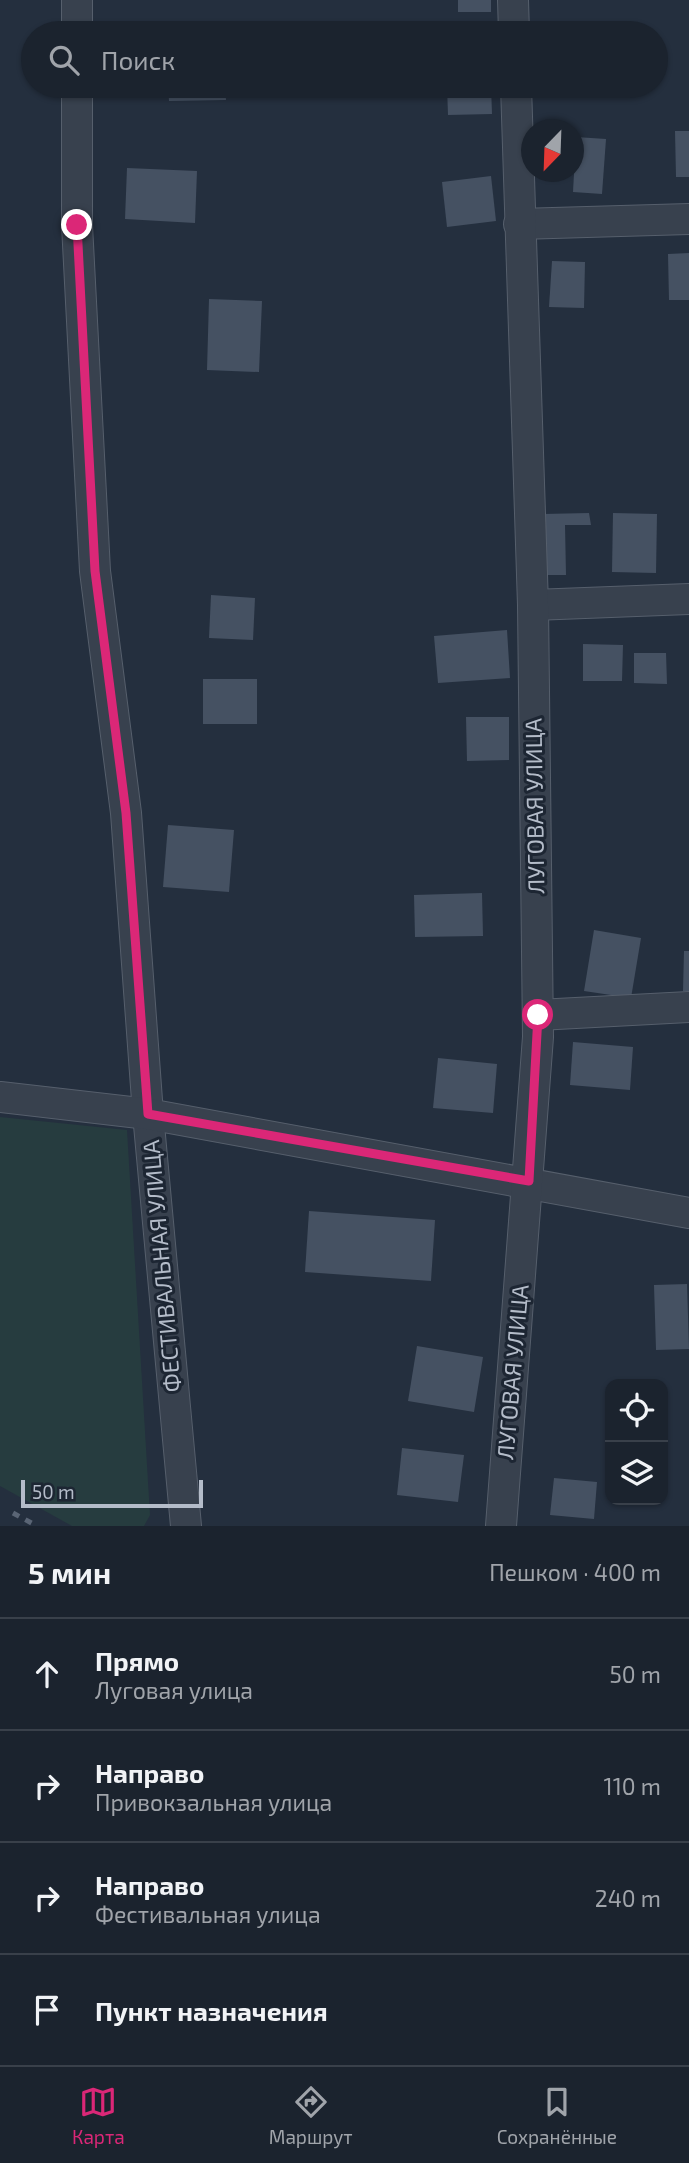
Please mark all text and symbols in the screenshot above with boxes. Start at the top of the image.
search box [21,21,668,98]
icon: search [45,41,83,79]
text: Поиск [101,44,175,75]
north arrow [521,119,584,182]
route end [61,209,92,240]
street label: ЛУГОВАЯ УЛИЦА [518,717,550,894]
route start [522,999,553,1030]
street label: ФЕСТИВАЛЬНАЯ УЛИЦА [136,1138,186,1393]
street label: ЛУГОВАЯ УЛИЦА [490,1283,534,1461]
map controls [605,1379,668,1505]
button: locate [605,1379,668,1442]
button: layers [605,1442,668,1505]
scale bar [21,1477,203,1509]
text: 50 m [32,1480,75,1503]
text: 5 мин [28,1554,111,1590]
text: Пешком · 400 m [489,1558,661,1586]
text: Прямо [95,1645,179,1676]
icon: ahead [28,1655,66,1693]
text: 50 m [610,1660,661,1688]
text: Луговая улица [95,1676,253,1704]
text: Направо [95,1757,204,1788]
icon: right [28,1767,66,1805]
text: 110 m [604,1772,661,1800]
text: Привокзальная улица [95,1788,332,1816]
text: Направо [95,1869,204,1900]
icon: right [28,1879,66,1917]
text: 240 m [595,1884,661,1912]
text: Фестивальная улица [95,1900,321,1928]
icon: arrive [28,1991,66,2029]
text: Пункт назначения [95,1995,328,2026]
tab: Карта [72,2083,125,2148]
tab: Маршрут [269,2083,353,2148]
tab: Сохранённые [497,2083,617,2148]

